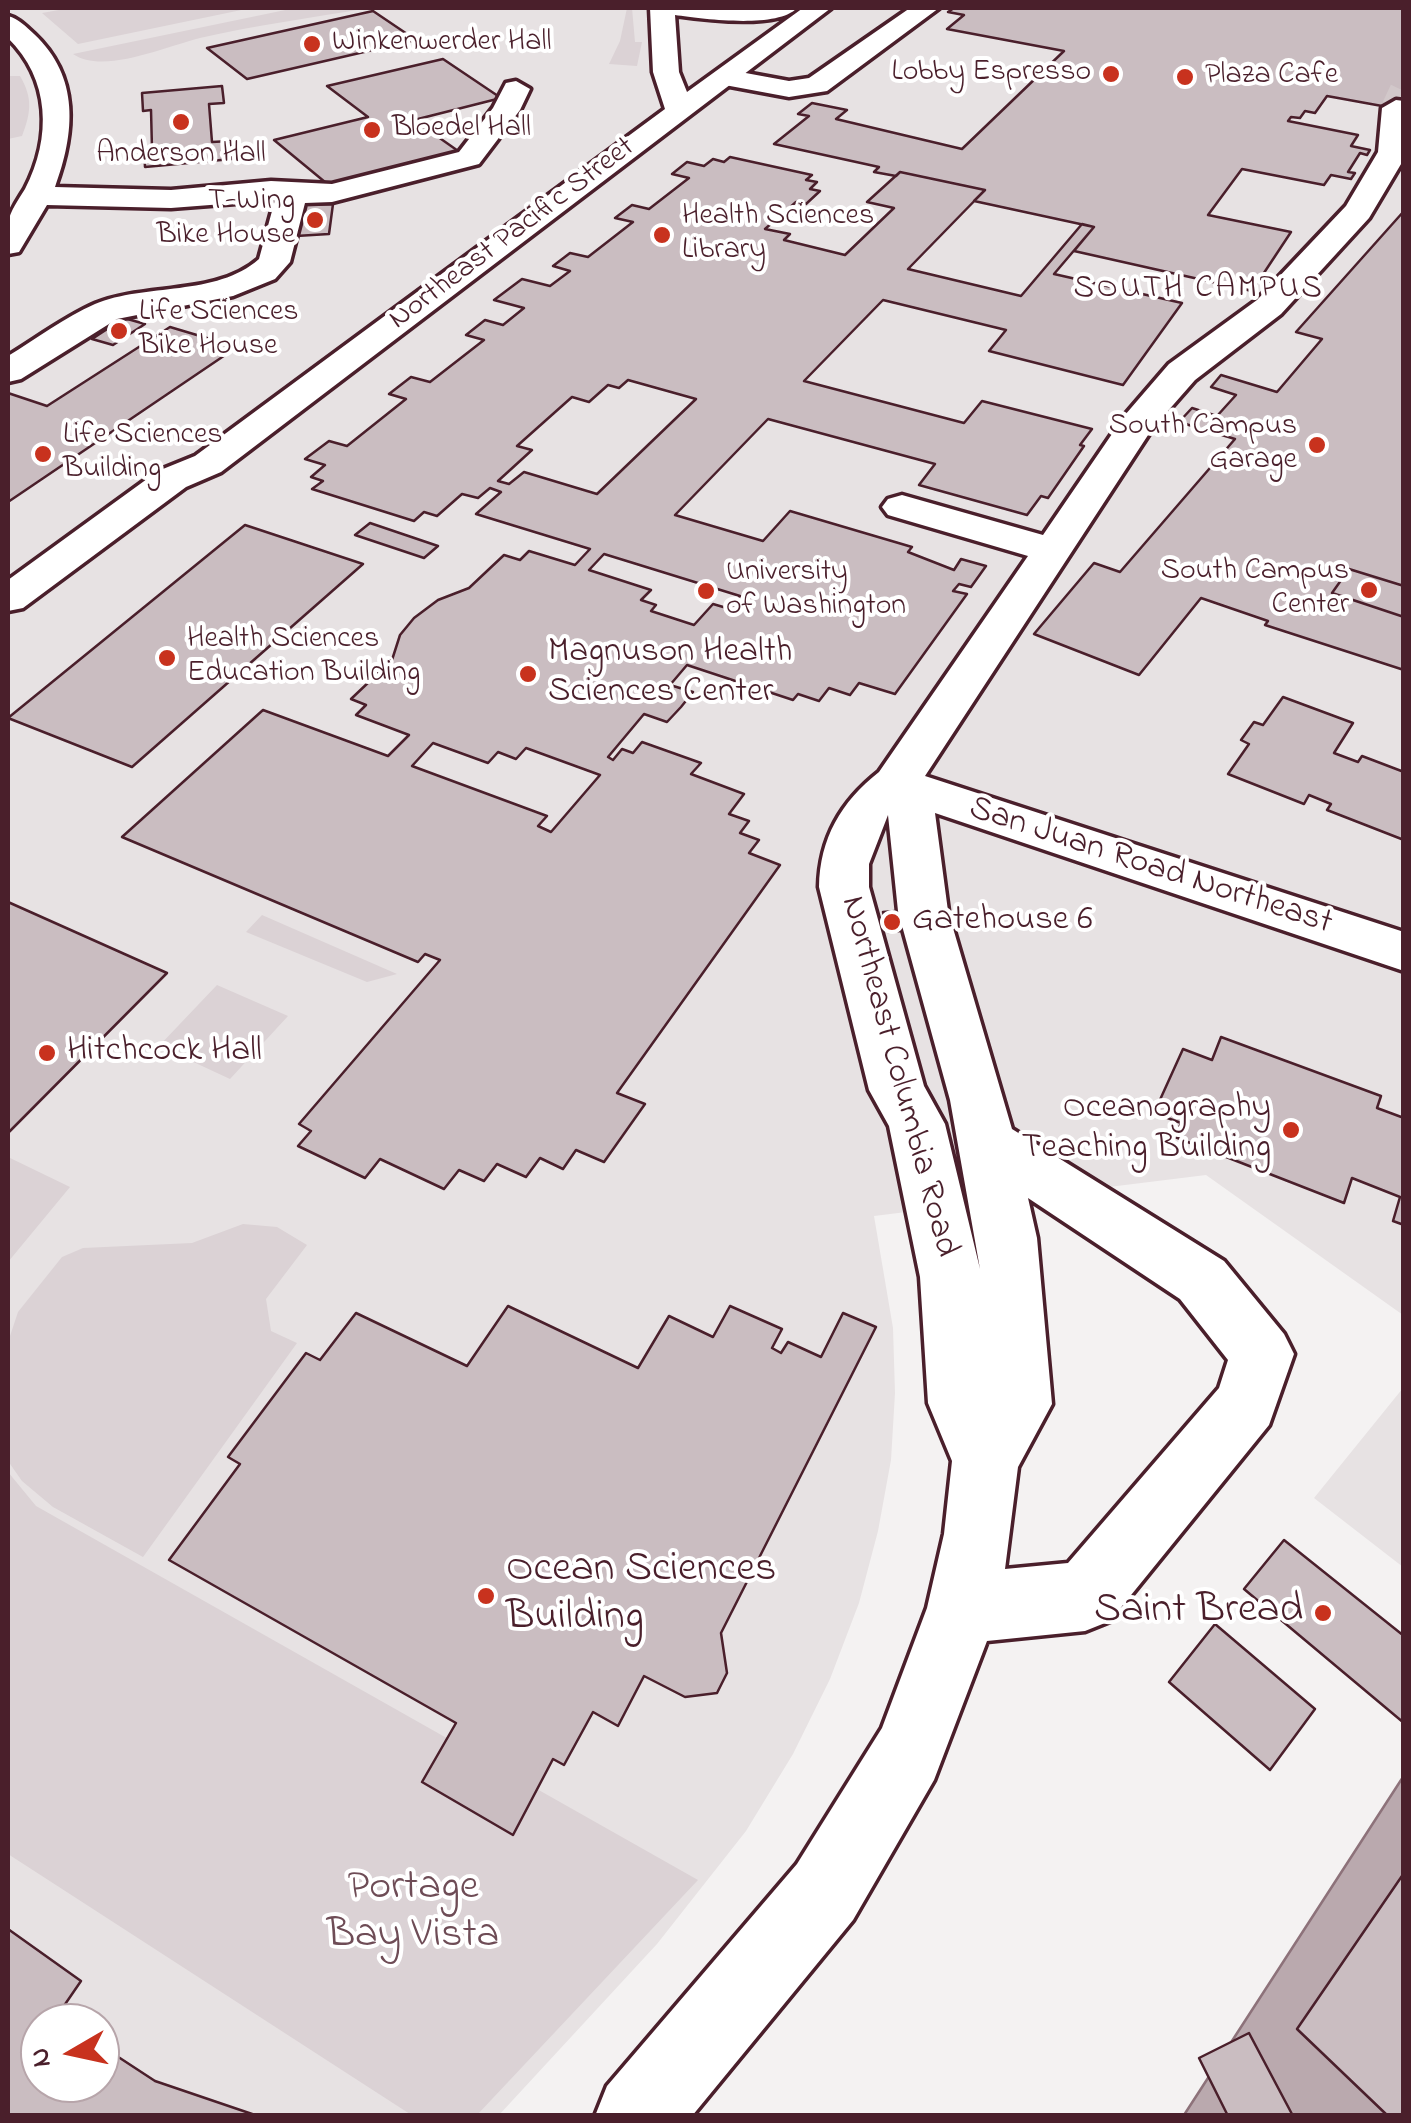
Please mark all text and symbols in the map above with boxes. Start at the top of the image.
place label: Winkenwerder Hall [332,26,552,62]
marker: Winkenwerder Hall [301,33,323,55]
place label: Lobby Espresso [892,56,1091,92]
place label: Plaza Cafe [1205,59,1338,95]
marker: Lobby Espresso [1100,63,1122,85]
marker: Plaza Cafe [1174,66,1196,88]
marker: Anderson Hall [170,111,192,133]
place label: Bloedel Hall [392,112,531,148]
marker: Bloedel Hall [361,119,383,141]
street label: Northeast Pacific Street [383,131,643,339]
place label: Anderson Hall [96,138,266,174]
place label: T-Wing Bike House [157,185,295,256]
place label: Health Sciences Library [682,200,874,270]
marker: T-Wing Bike House [304,209,326,231]
marker: Health Sciences Library [651,224,673,246]
district label: SOUTH CAMPUS [1074,272,1324,310]
place label: Life Sciences Bike House [139,296,299,366]
marker: Life Sciences Bike House [108,320,130,342]
place label: South Campus Garage [1109,410,1297,480]
place label: Life Sciences Building [63,419,223,490]
marker: South Campus Garage [1306,434,1328,456]
marker: Life Sciences Building [32,443,54,465]
place label: South Campus Center [1161,555,1349,626]
place label: University of Washington [726,556,906,626]
marker: South Campus Center [1358,579,1380,601]
marker: University of Washington [695,580,717,602]
place label: Health Sciences Education Building [187,623,420,694]
place label: Magnuson Health Sciences Center [548,633,792,715]
marker: Health Sciences Education Building [156,647,178,669]
marker: Magnuson Health Sciences Center [517,663,539,685]
street label: San Juan Road Northeast [963,789,1337,947]
street label: Northeast Columbia Road [829,892,965,1262]
place label: Gatehouse 6 [912,901,1093,943]
marker: Gatehouse 6 [881,911,903,933]
place label: Hitchcock Hall [67,1032,262,1074]
marker: Hitchcock Hall [36,1042,58,1064]
place label: Oceanography Teaching Building [1022,1089,1271,1171]
marker: Oceanography Teaching Building [1280,1119,1302,1141]
place label: Ocean Sciences Building [506,1547,776,1645]
marker: Ocean Sciences Building [475,1585,497,1607]
place label: Saint Bread [1094,1588,1303,1638]
marker: Saint Bread [1312,1602,1334,1624]
park label: Portage Bay Vista [327,1865,499,1964]
north arrow [20,2003,120,2103]
text: N [20,2045,64,2070]

